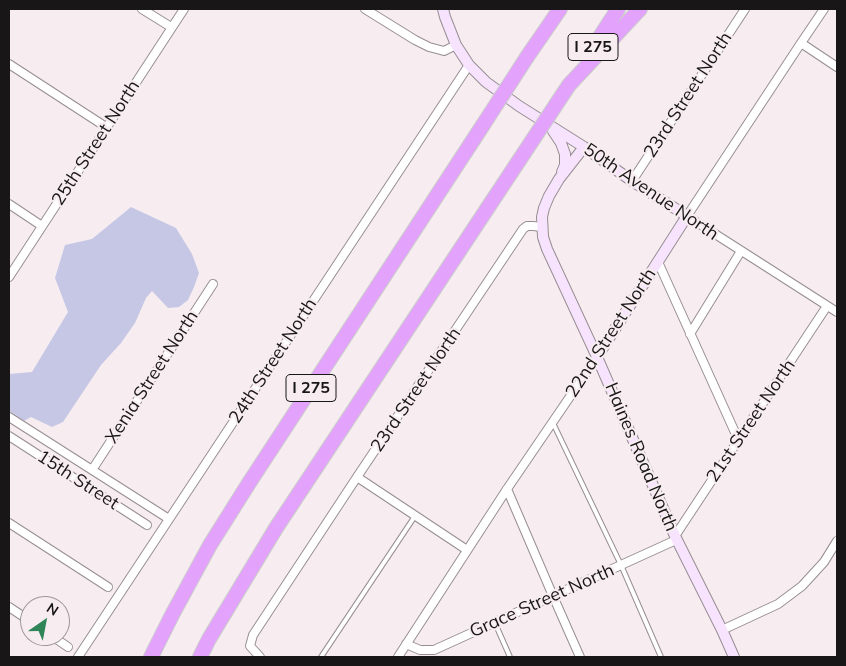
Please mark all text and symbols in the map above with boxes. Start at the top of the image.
street label: 23rd Street North [639,28,737,162]
road number: I 275 [568,34,618,61]
street label: 25th Street North [47,76,145,210]
street label: 50th Avenue North [579,139,723,245]
street label: 22nd Street North [561,264,661,402]
street label: 24th Street North [224,294,322,428]
street label: Xenia Street North [101,307,203,447]
street label: 23rd Street North [366,324,466,456]
street label: 21st Street North [702,355,800,487]
road number: I 275 [286,374,336,402]
street label: Haines Road North [600,379,682,535]
street label: 15th Street [33,446,123,514]
street label: Grace Street North [466,559,618,643]
north arrow [20,596,70,646]
text: N [43,599,62,620]

